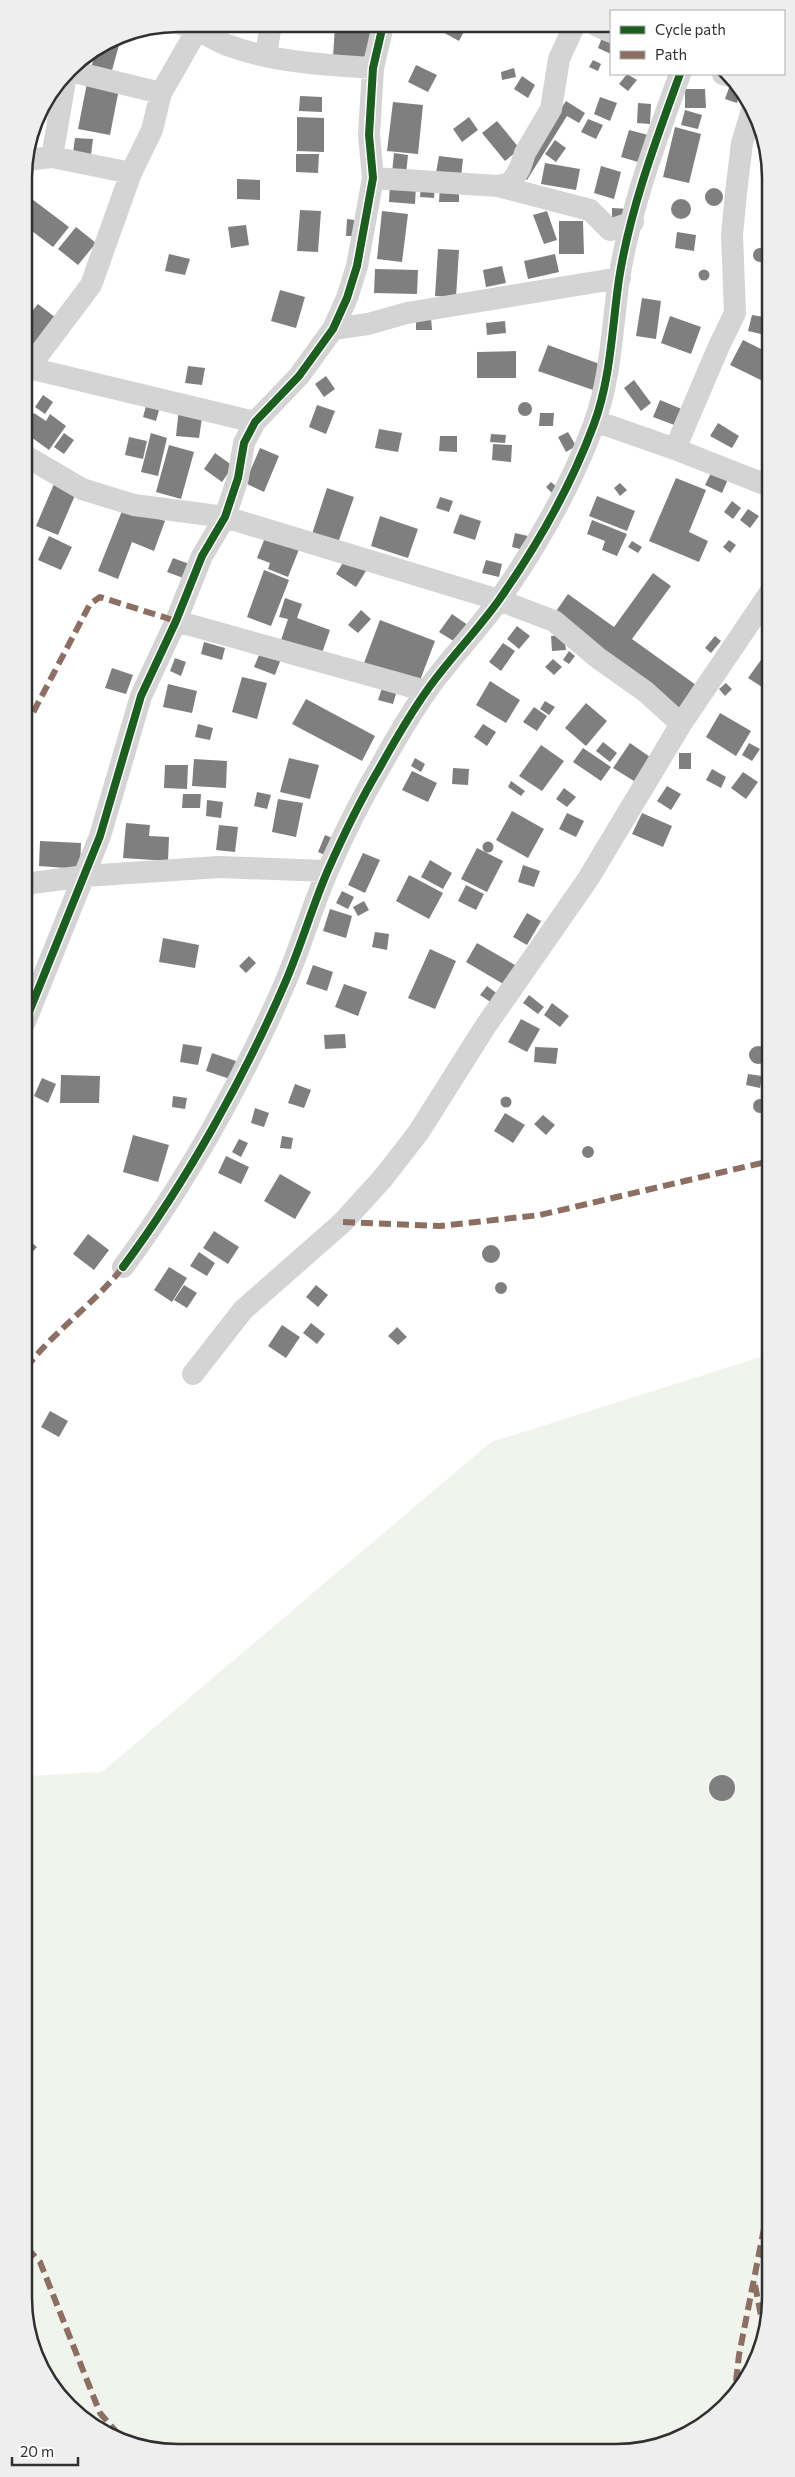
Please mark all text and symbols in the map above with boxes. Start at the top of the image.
legend [610,10,785,75]
text: Cycle path [655,20,726,38]
text: Path [655,45,687,63]
scale bar [12,2434,79,2466]
text: 20 m [20,2442,54,2460]

